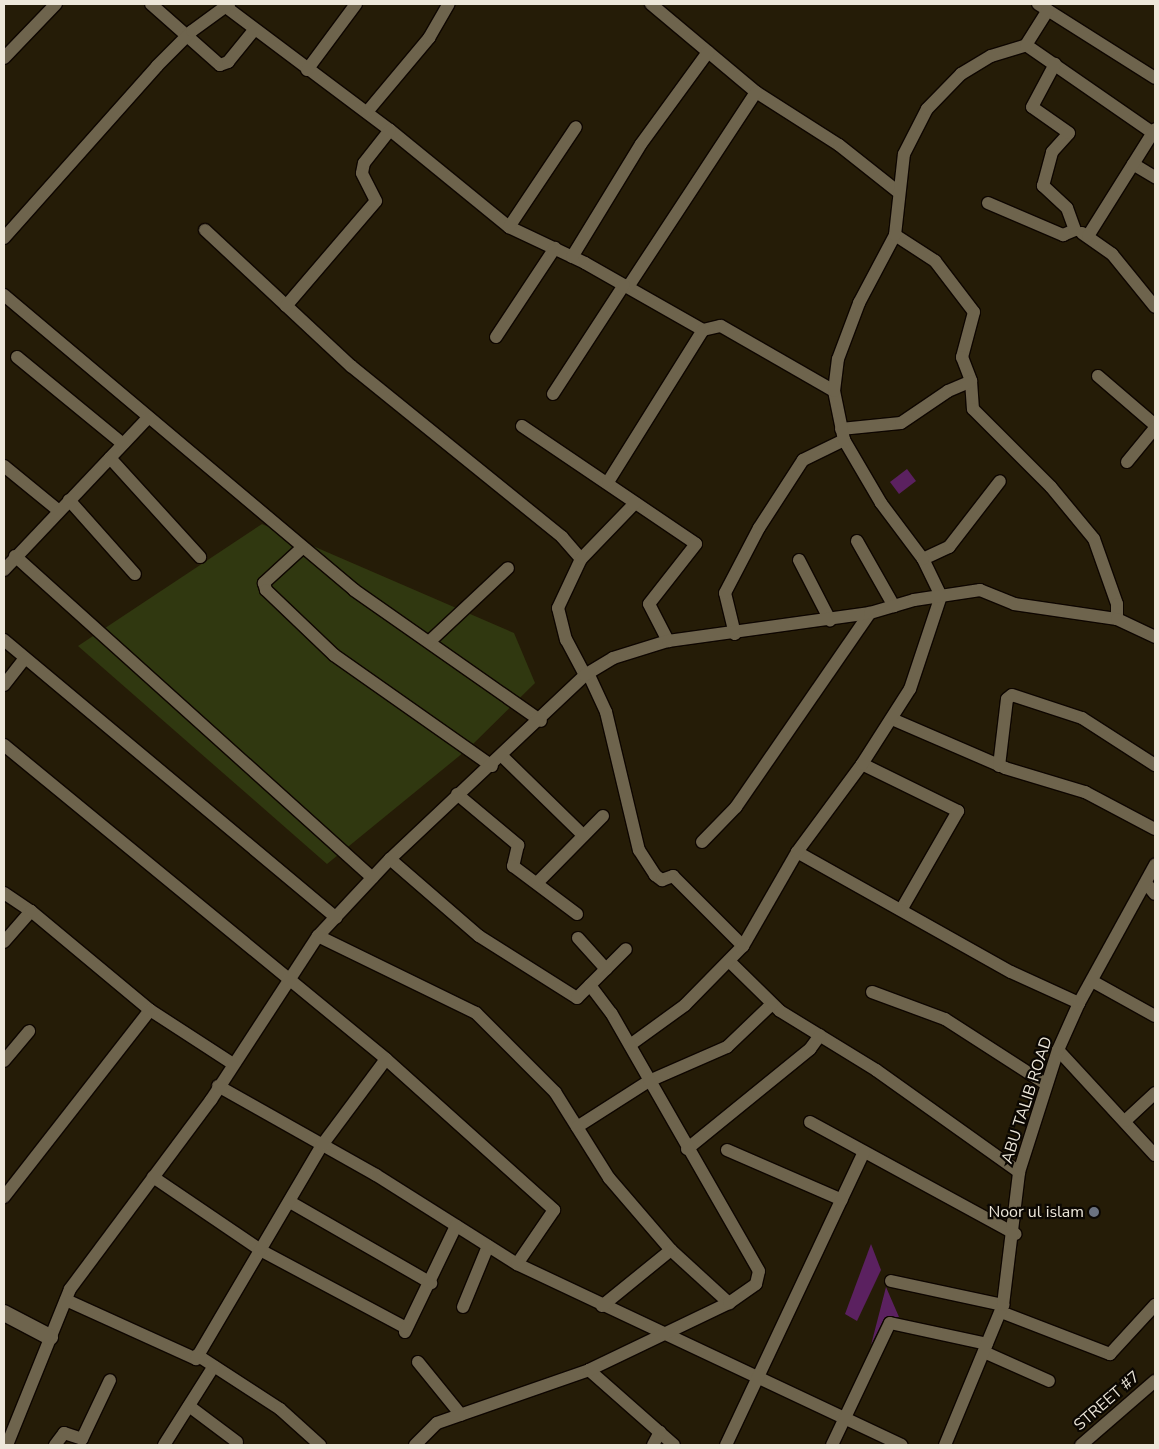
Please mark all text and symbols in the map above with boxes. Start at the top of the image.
street label: ABU TALIB ROAD [997,1034,1057,1166]
place label: Noor ul islam [988,1202,1084,1222]
marker: Noor ul islam [1088,1206,1100,1218]
street label: STREET #7 [1070,1367,1144,1435]

